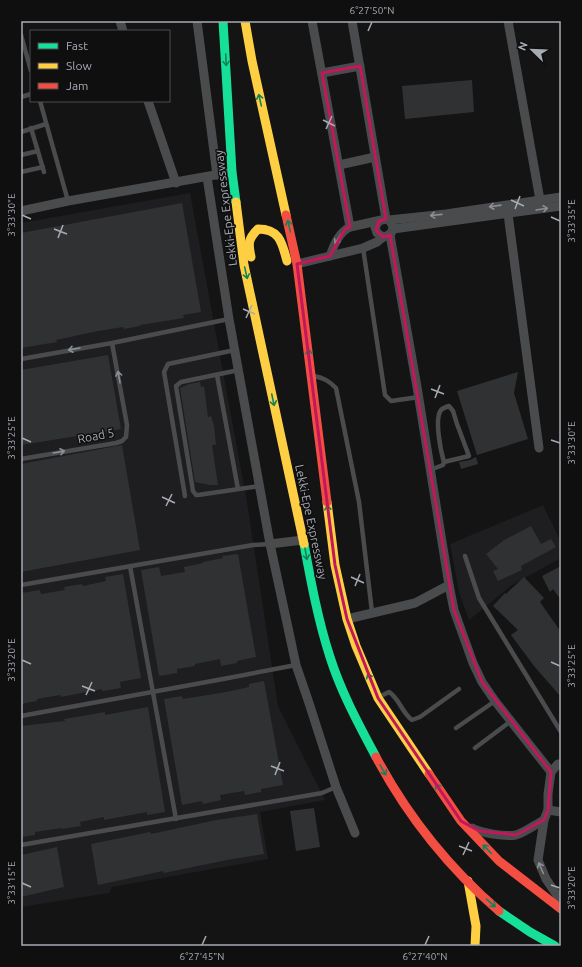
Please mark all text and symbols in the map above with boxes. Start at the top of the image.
text: 6°27'50"N [350,5,394,16]
legend [30,30,170,102]
north arrow [512,30,552,70]
text: Fast [66,39,88,52]
text: N [516,40,530,52]
one-way arrow [222,53,229,66]
text: Slow [66,59,92,72]
text: Jam [66,79,88,92]
one-way arrow [256,93,264,106]
street label: Lekki-Epe Expressway [212,149,239,267]
text: 3°33'30"E [6,193,17,237]
text: 3°33'35"E [566,199,577,243]
one-way arrow [489,202,502,210]
one-way arrow [535,205,548,213]
one-way arrow [430,211,443,218]
one-way arrow [284,220,292,233]
one-way arrow [334,233,342,245]
one-way arrow [242,266,250,279]
one-way arrow [68,346,81,354]
one-way arrow [305,349,313,362]
one-way arrow [114,371,122,384]
one-way arrow [270,393,278,406]
text: 3°33'25"E [6,416,17,460]
text: 3°33'30"E [566,421,577,465]
street label: Road 5 [76,426,115,445]
one-way arrow [53,448,66,456]
street label: Lekki-Epe Expressway [293,463,330,581]
one-way arrow [325,505,332,518]
one-way arrow [302,547,310,560]
text: 3°33'20"E [6,638,17,682]
text: 3°33'25"E [566,644,577,688]
one-way arrow [365,673,373,685]
one-way arrow [380,764,388,776]
one-way arrow [435,783,443,794]
one-way arrow [483,844,492,854]
text: 3°33'15"E [6,861,17,905]
one-way arrow [537,862,544,874]
text: 3°33'20"E [566,866,577,910]
one-way arrow [485,899,496,908]
text: 6°27'45"N [180,951,224,962]
text: 6°27'40"N [403,951,447,962]

